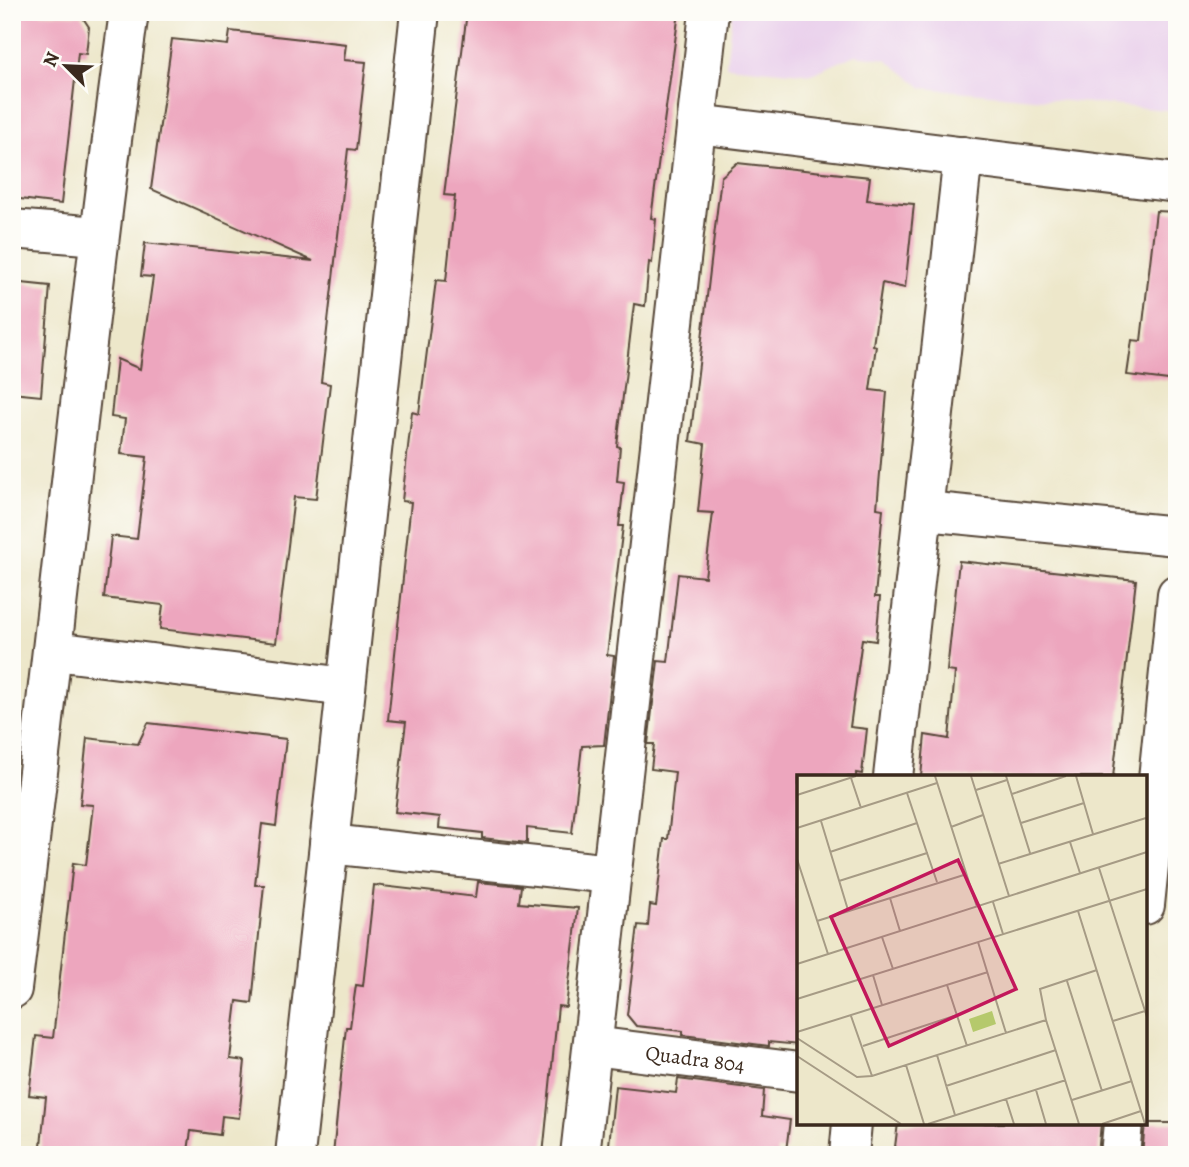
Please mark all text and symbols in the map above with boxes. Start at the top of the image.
north arrow [32,32,102,102]
text: N [37,48,66,71]
inset map [797,775,1147,1125]
street label: Quadra 804 [644,1039,746,1079]

